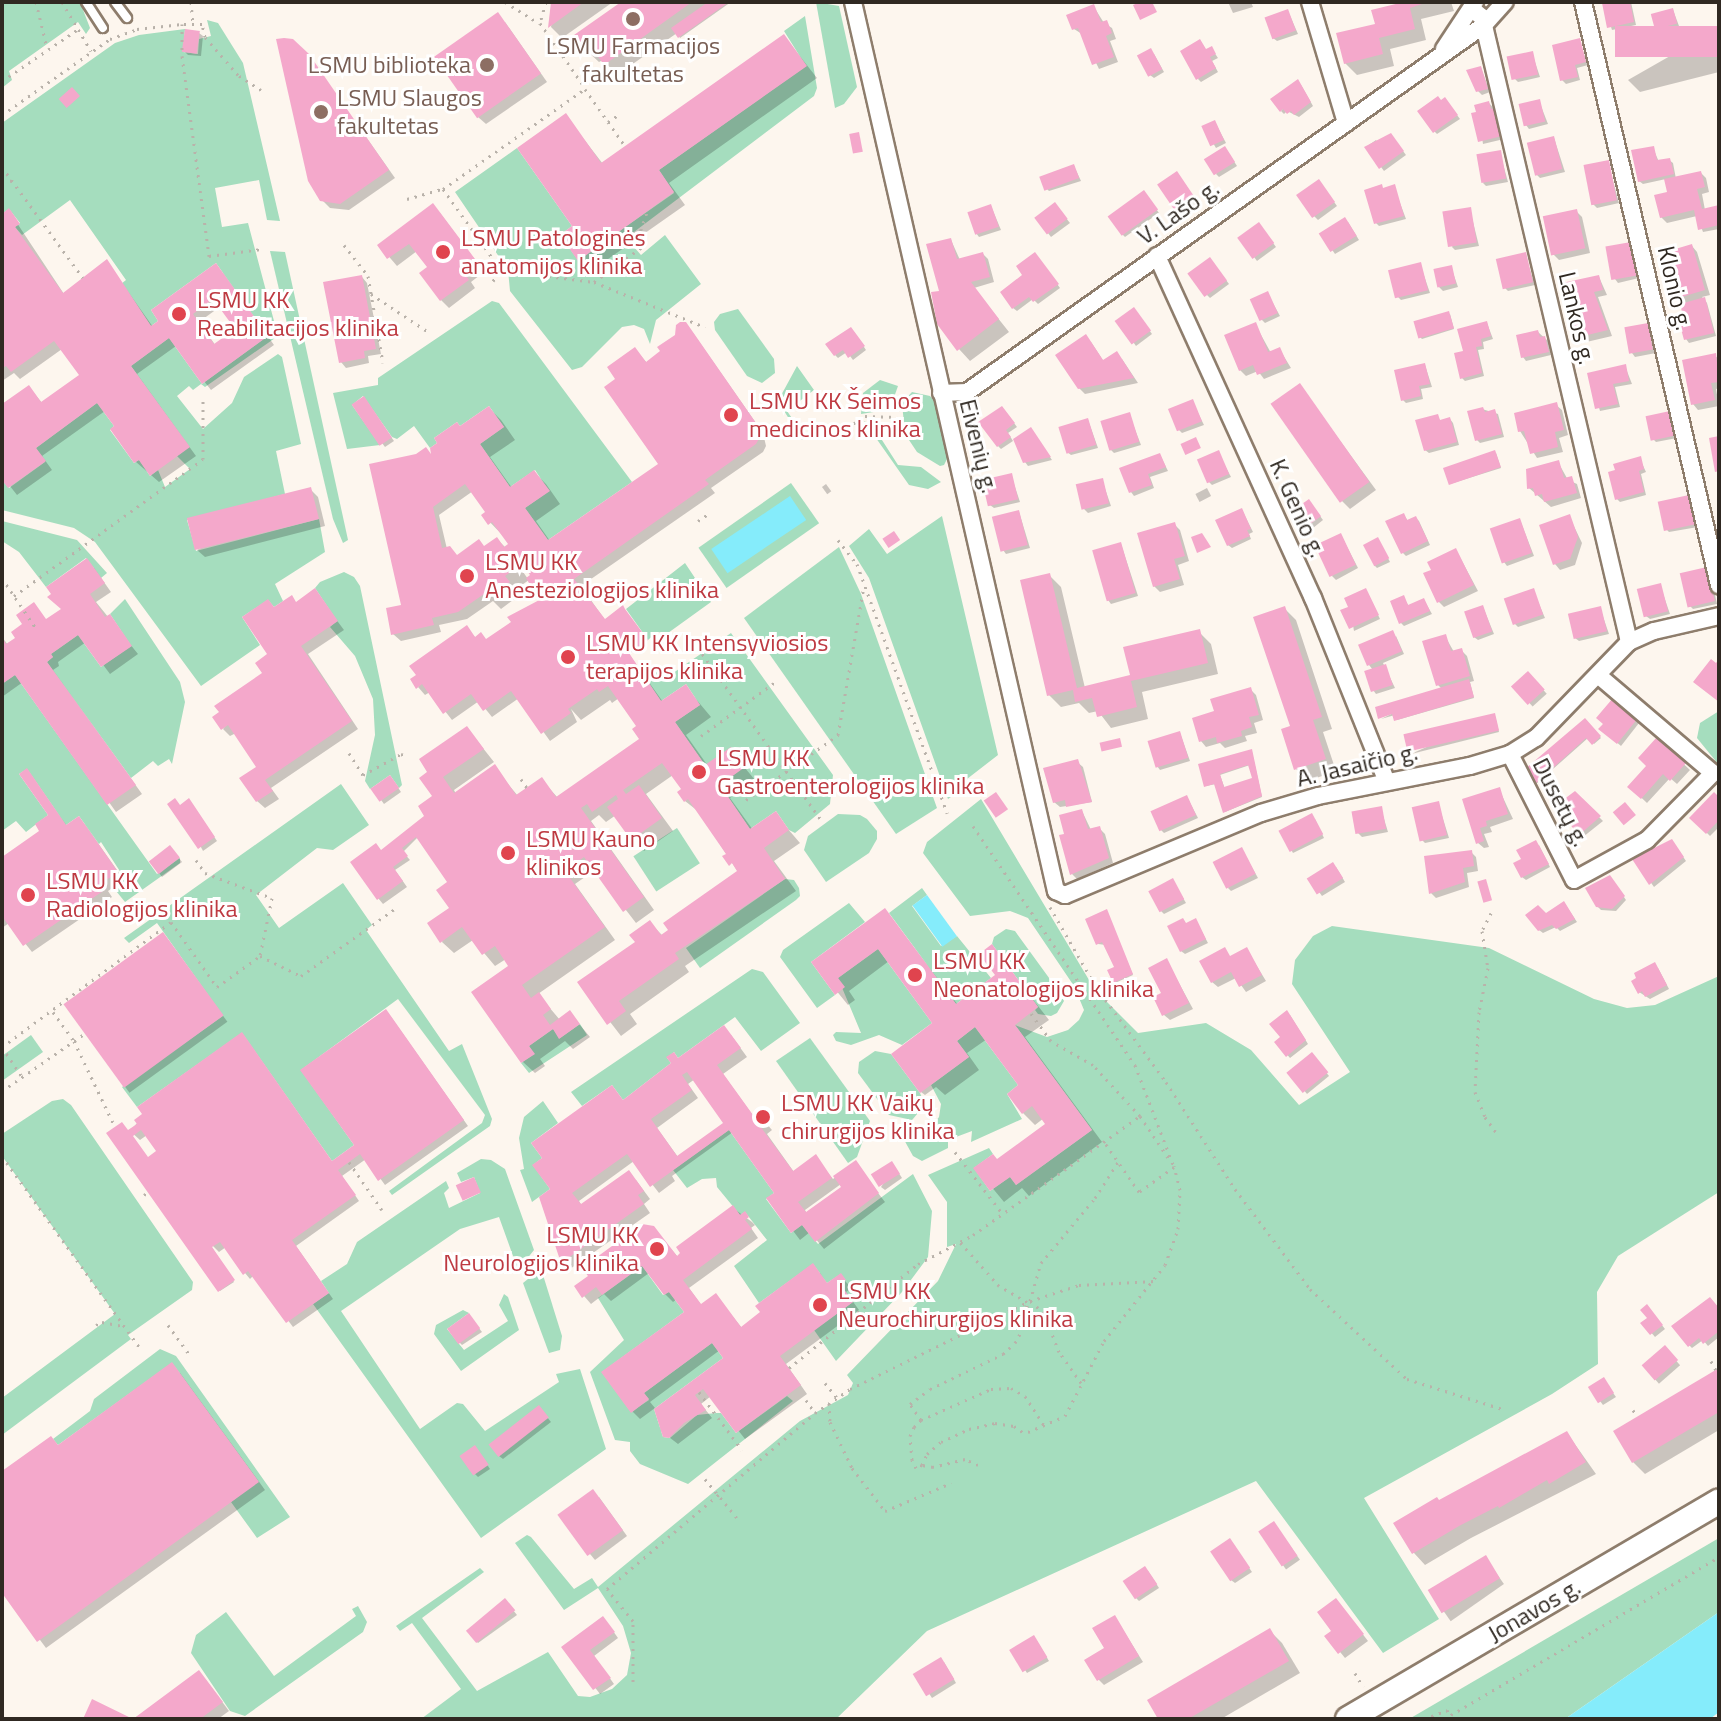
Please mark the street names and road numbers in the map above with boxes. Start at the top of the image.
street label: V. Lašo g. [1132,173,1224,251]
street label: Klonio g. [1651,243,1699,333]
street label: Lankos g. [1552,269,1602,367]
street label: Eivenių g. [953,396,1005,496]
street label: K. Genio g. [1264,454,1332,562]
street label: A. Jasaičio g. [1294,737,1420,793]
street label: Dusetų g. [1527,753,1595,851]
street label: Jonavos g. [1483,1572,1585,1648]

